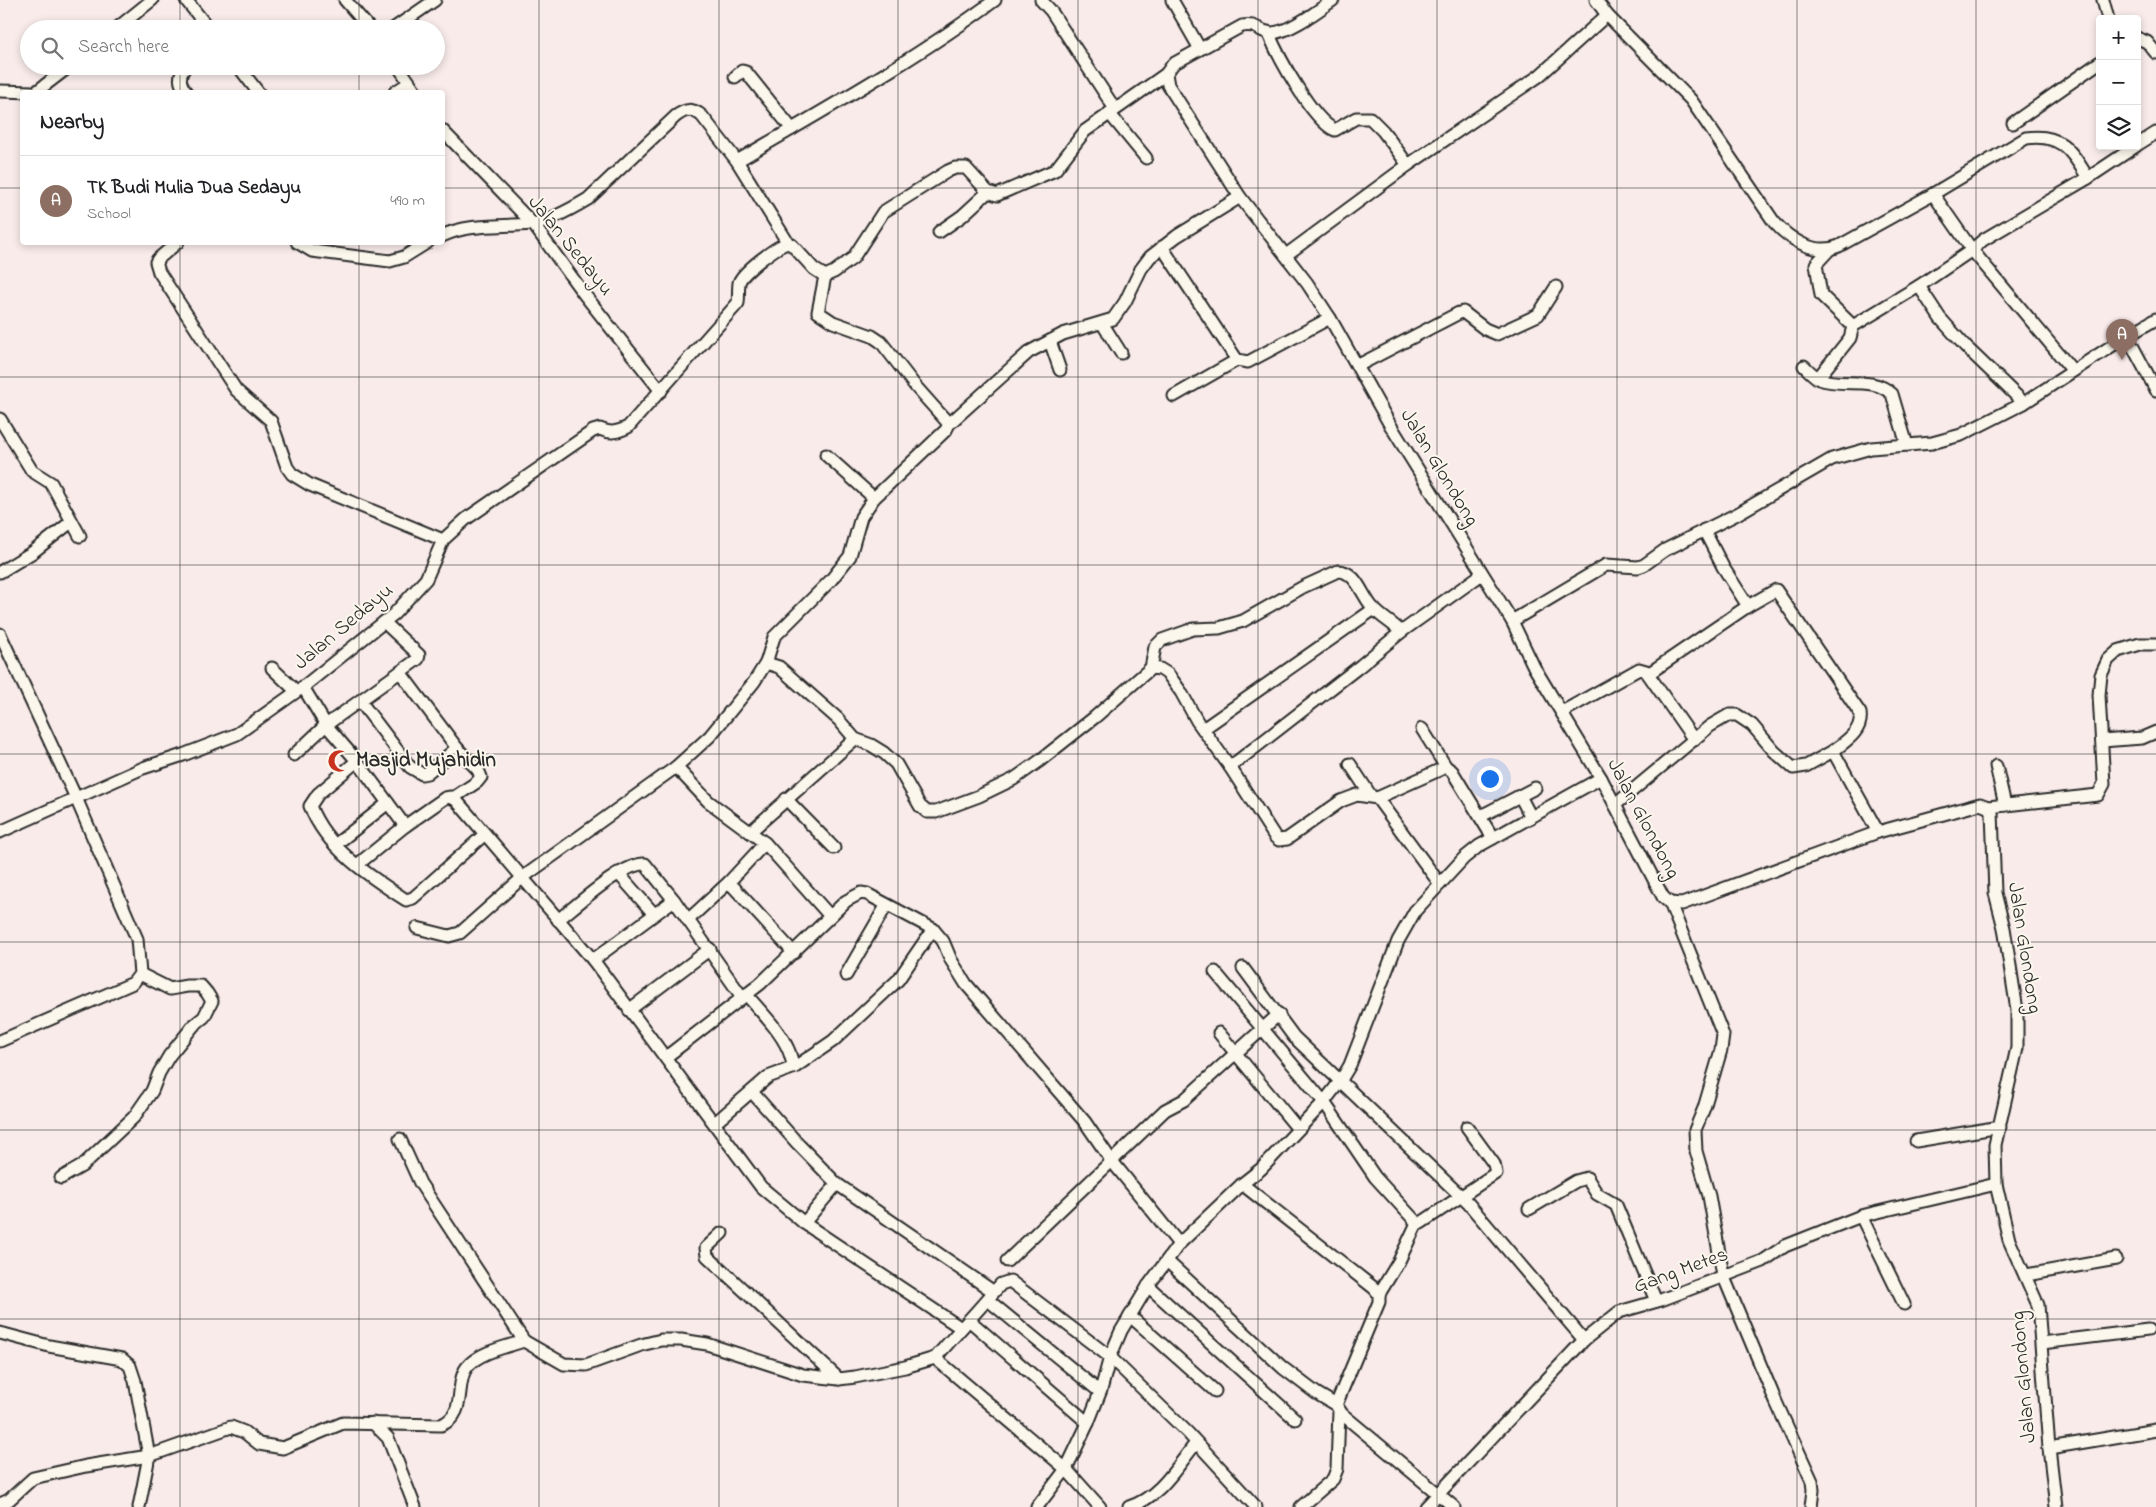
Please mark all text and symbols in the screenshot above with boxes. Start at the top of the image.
map controls [2096,15,2141,150]
button: + [2096,15,2141,60]
search box [20,20,445,75]
icon: search [38,34,66,62]
text: Search here [78,34,169,61]
button: − [2096,60,2141,105]
button: layers [2096,105,2141,150]
text: Nearby [40,108,104,138]
text: TK Budi Mulia Dua Sedayu [87,175,301,202]
text: A [51,189,61,213]
text: 490 m [390,189,425,213]
street label: Jalan Sedayu [518,189,620,304]
text: School [87,202,131,226]
pin: A [2106,319,2138,360]
street label: Jalan Glondong [1390,403,1486,534]
street label: Jalan Sedayu [288,576,402,679]
place label: Masjid Mujahidin [356,746,496,776]
mosque icon: Masjid Mujahidin [326,748,352,774]
street label: Jalan Glondong [1597,753,1687,886]
your location [1477,766,1503,792]
street label: Jalan Glondong [1997,880,2049,1016]
street label: Gang Metes [1629,1240,1733,1304]
street label: Jalan Glondong [2003,1309,2047,1444]

